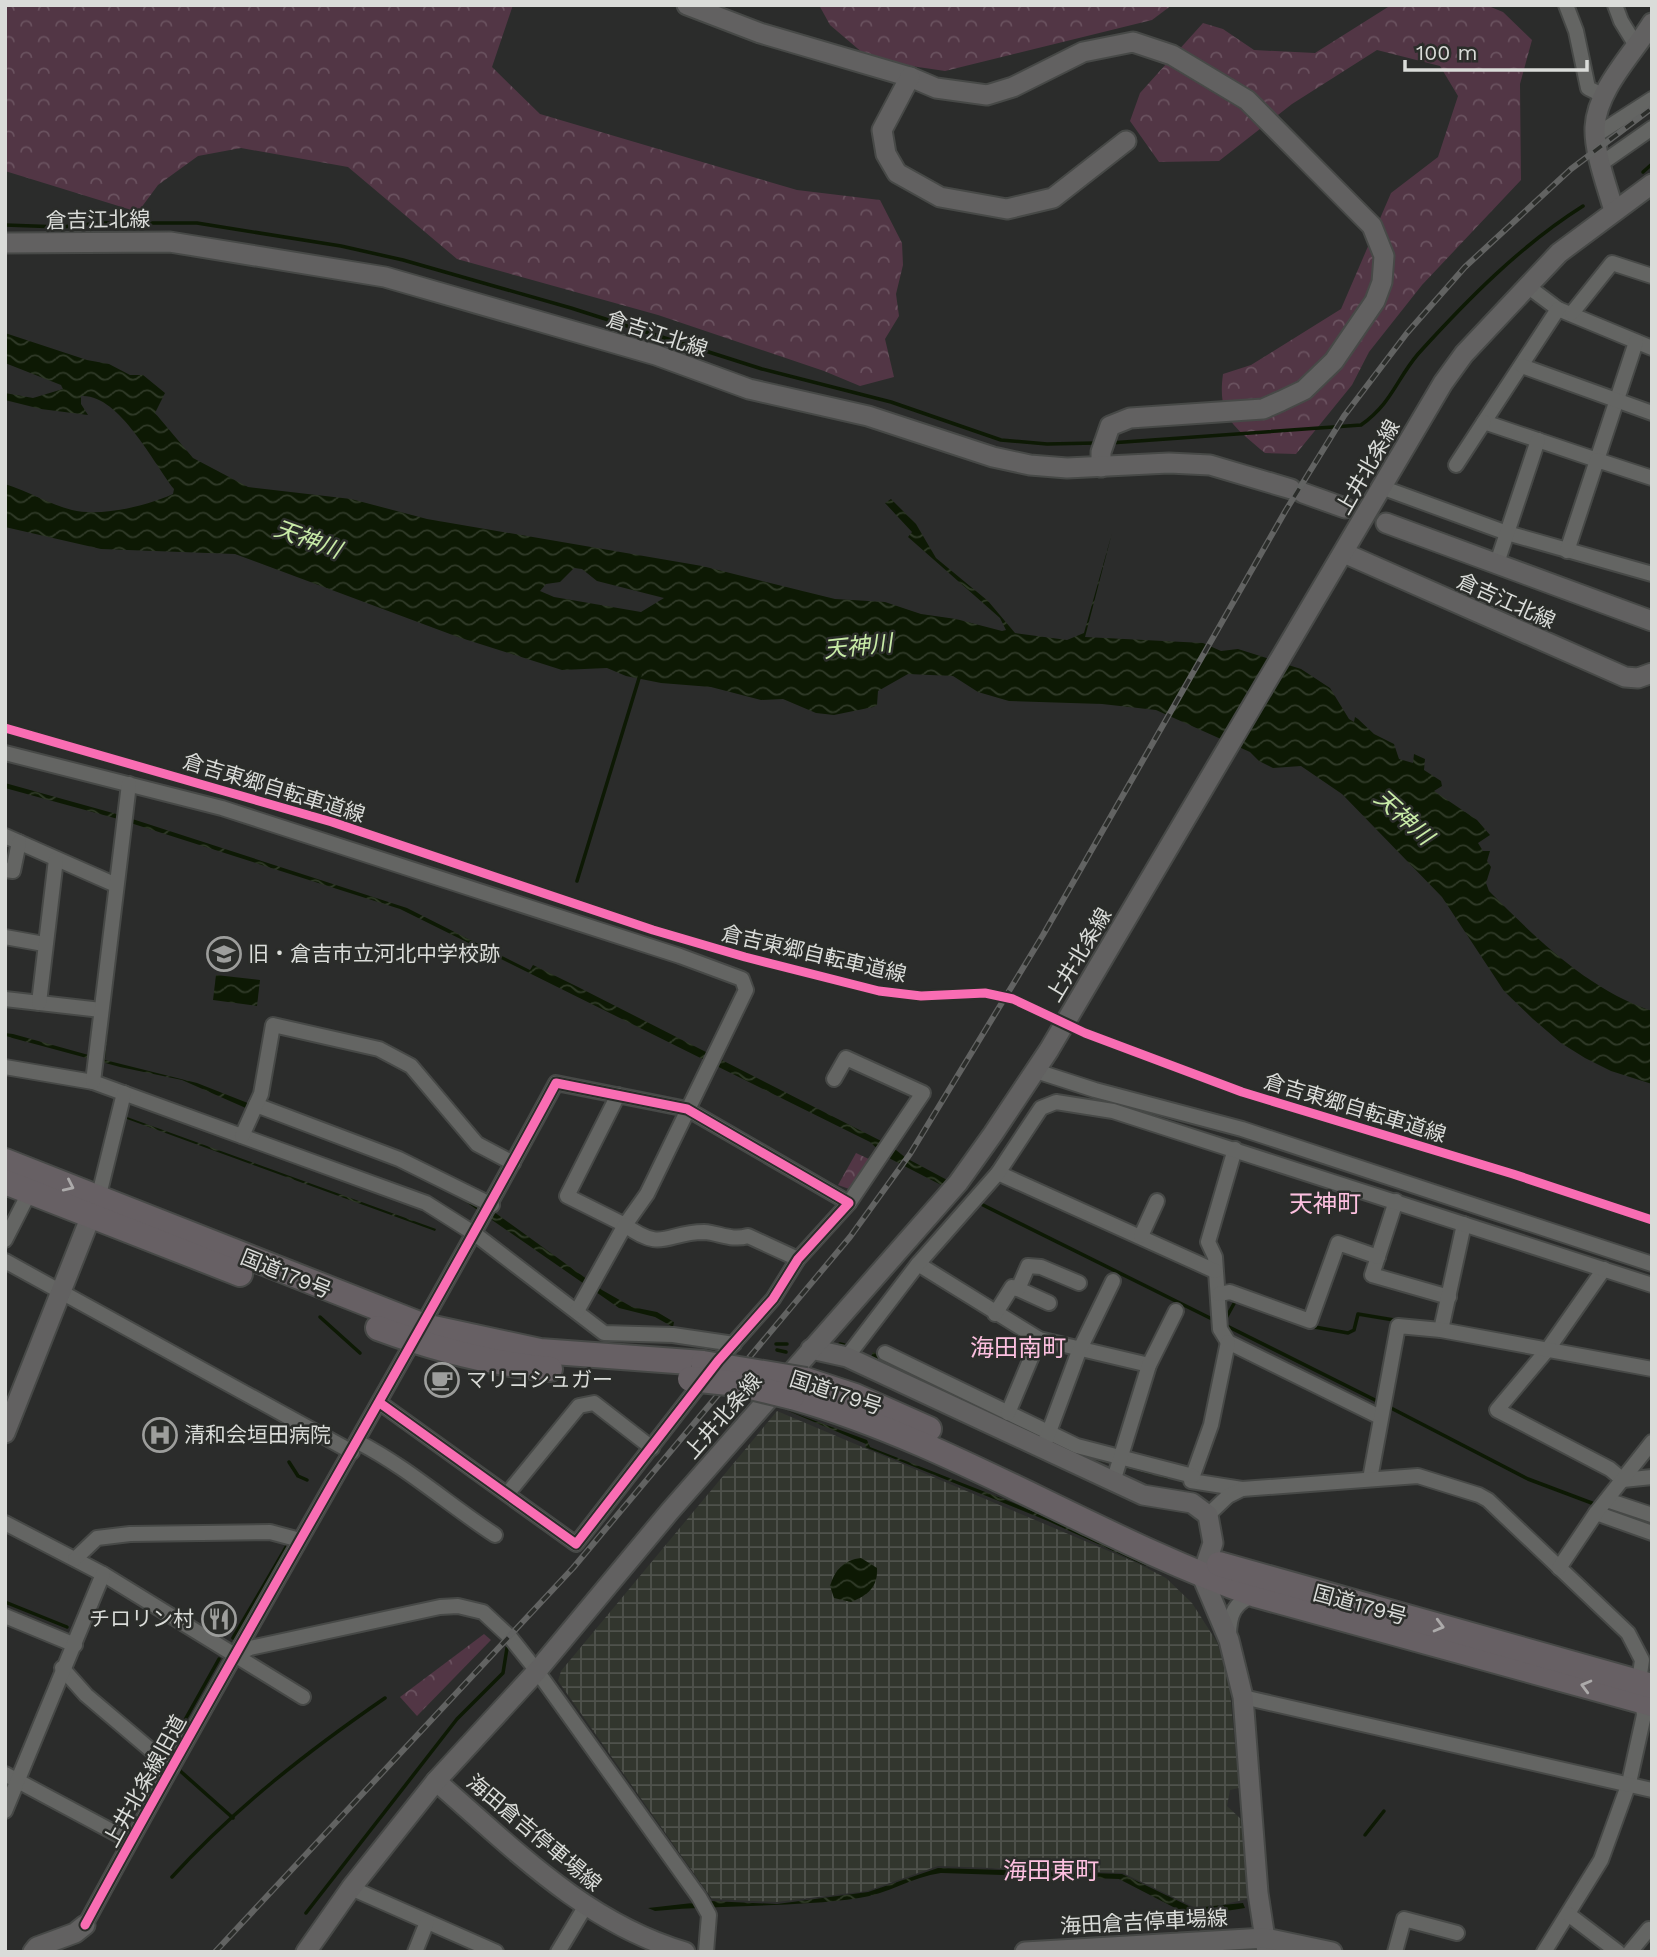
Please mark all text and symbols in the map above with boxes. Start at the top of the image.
scale bar [1405,28,1587,72]
text: 100 m [1416,40,1478,65]
street label: 倉吉江北線 [45,206,151,233]
street label: 倉吉江北線 [603,305,711,362]
street label: 上井北条線 [1330,415,1405,518]
water label: 天神川 [271,515,348,565]
street label: 倉吉江北線 [1453,568,1559,633]
water label: 天神川 [822,629,897,664]
street label: 倉吉東郷自転車道線 [180,748,368,827]
water label: 天神川 [1369,784,1441,852]
street label: 上井北条線 [1041,903,1116,1006]
street label: 倉吉東郷自転車道線 [719,920,909,987]
school or university icon: 旧・倉吉市立河北中学校跡 [205,935,243,973]
place label: 旧・倉吉市立河北中学校跡 [248,941,500,966]
street label: 倉吉東郷自転車道線 [1261,1068,1449,1147]
one-way arrow [61,1178,74,1192]
district label: 天神町 [1289,1190,1361,1218]
street label: 国道179号 [237,1244,335,1303]
district label: 海田南町 [970,1334,1066,1362]
cafe icon: マリコシュガー [423,1361,461,1399]
street label: 国道179号 [787,1366,886,1419]
place label: マリコシュガー [466,1367,613,1392]
street label: 上井北条線 [679,1368,766,1463]
hospital icon: 清和会垣田病院 [141,1416,179,1454]
place label: 清和会垣田病院 [184,1422,331,1447]
street label: 国道179号 [1311,1580,1410,1629]
restaurant icon: チロリン村 [200,1600,238,1638]
place label: チロリン村 [89,1606,194,1631]
one-way arrow [1432,1618,1444,1632]
one-way arrow [1580,1679,1592,1694]
street label: 上井北条線旧道 [98,1710,191,1851]
street label: 海田倉吉停車場線 [462,1769,607,1896]
district label: 海田東町 [1003,1857,1099,1885]
street label: 海田倉吉停車場線 [1059,1905,1229,1938]

